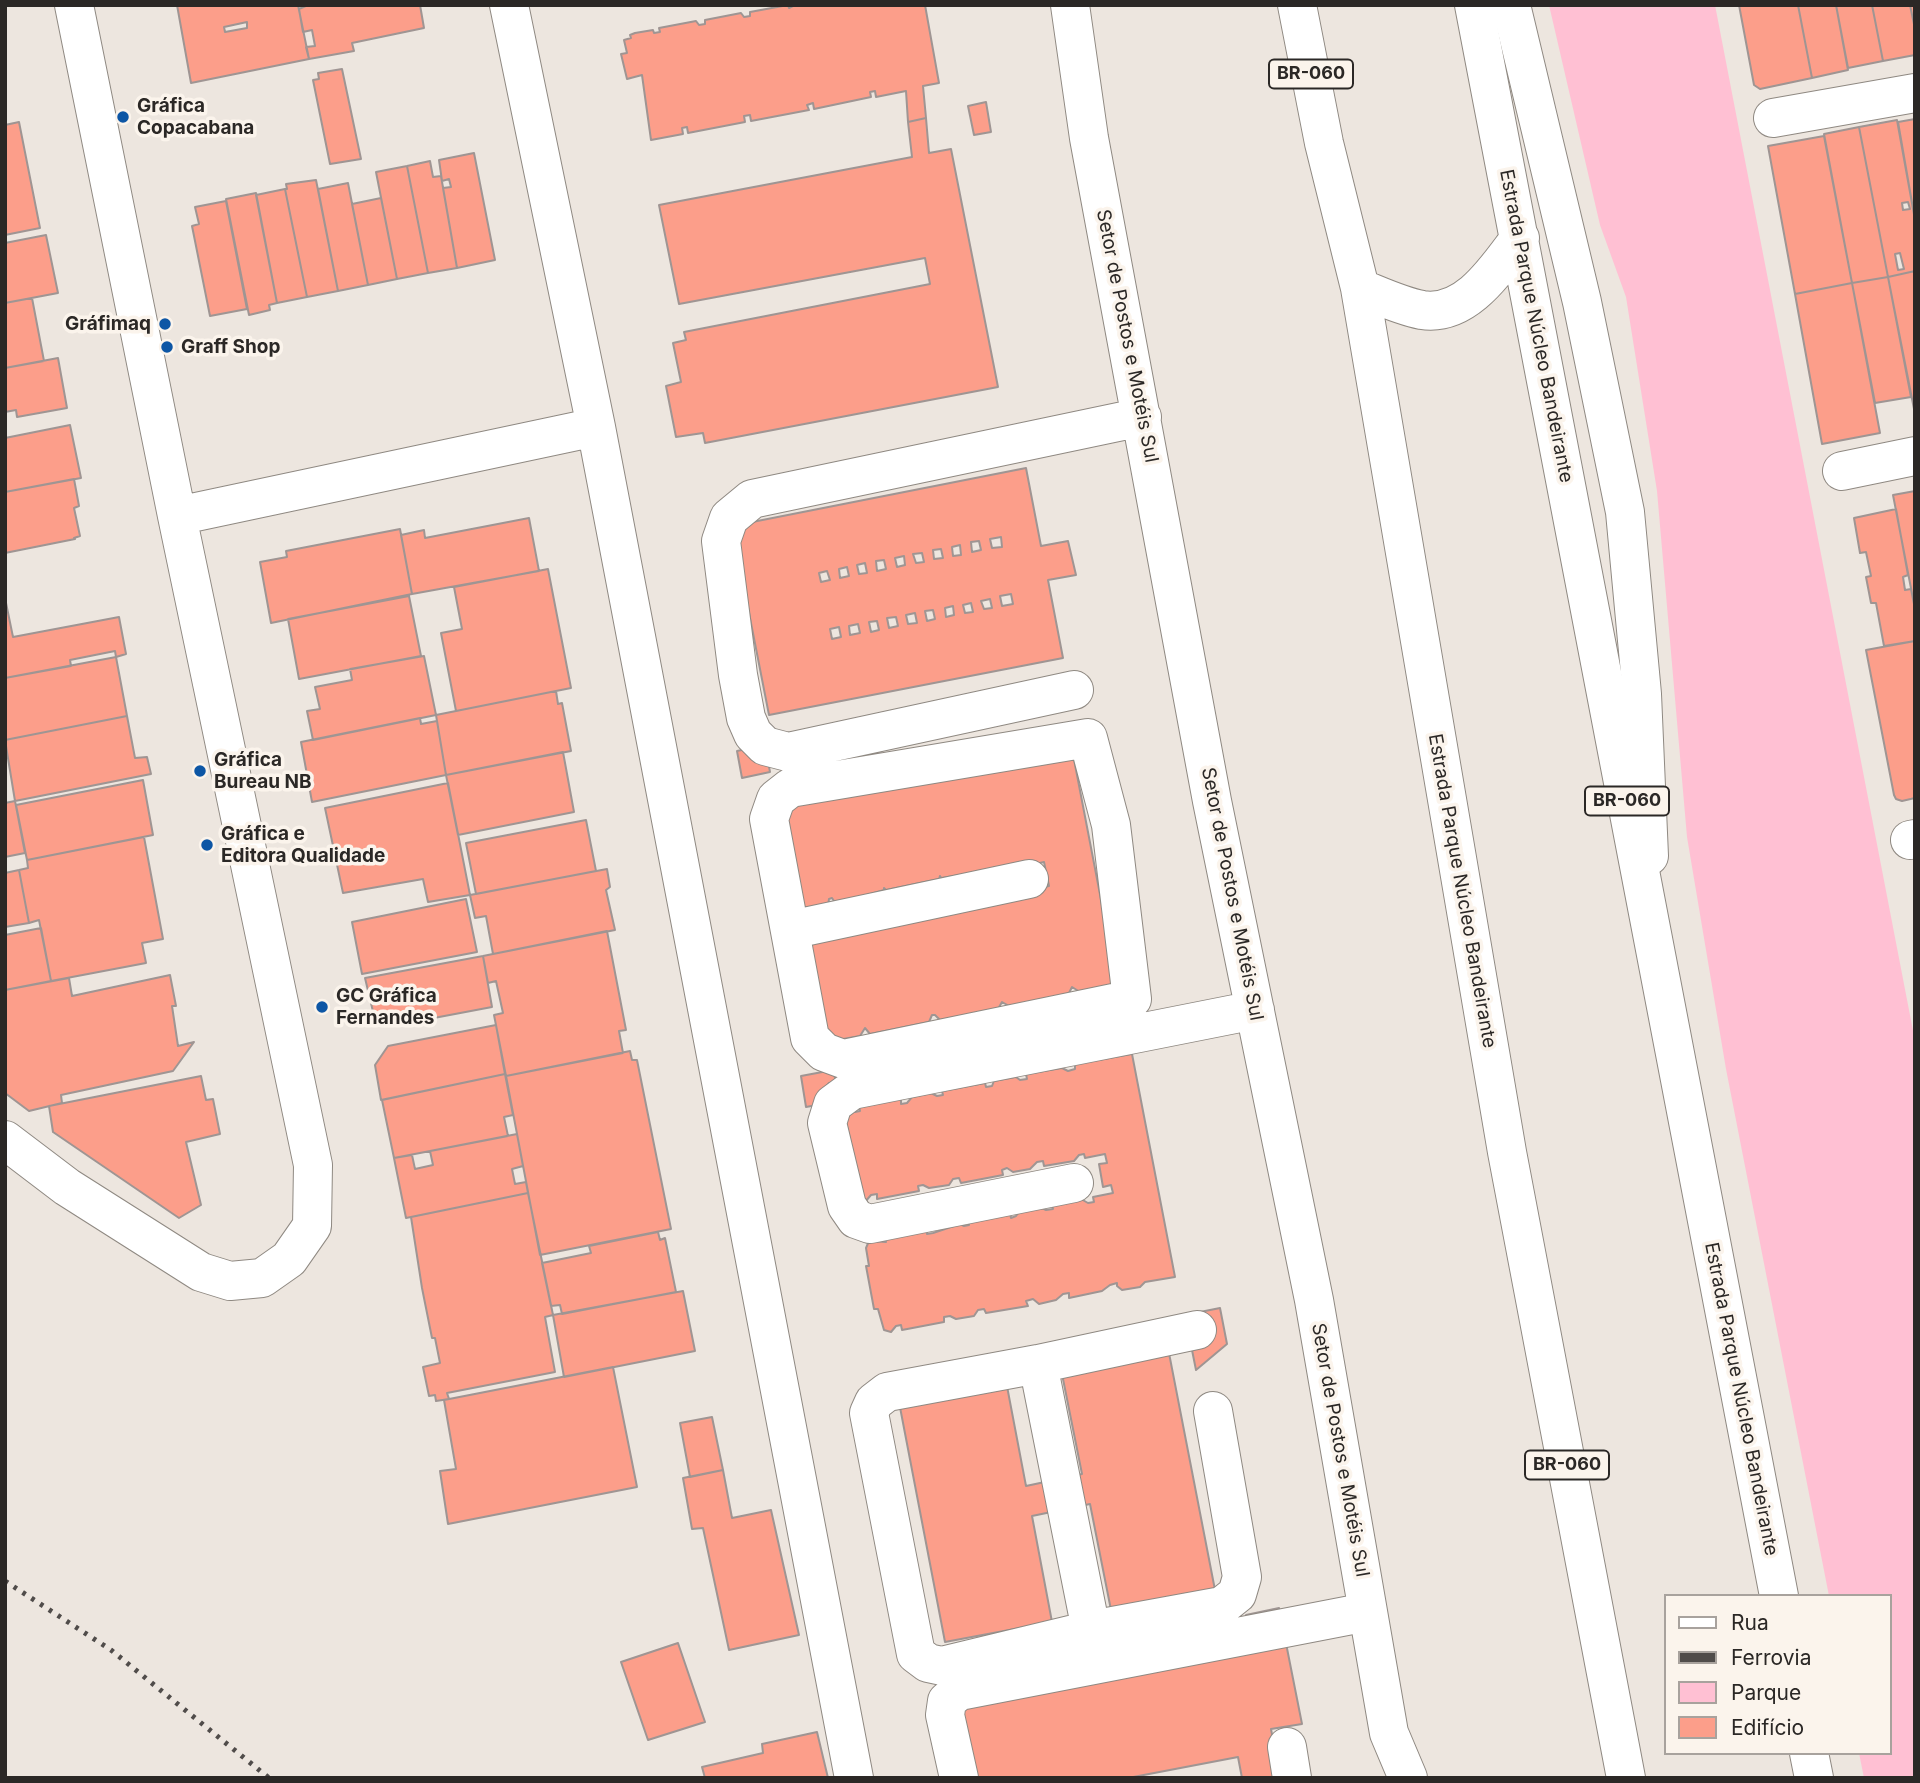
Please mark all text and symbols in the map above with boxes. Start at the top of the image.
road number: BR-060 [1269,60,1353,88]
place label: Gráfica Copacabana [137,95,254,139]
marker: Gráfica Copacabana [115,109,131,125]
street label: Estrada Parque Núcleo Bandeirante [1494,167,1578,485]
street label: Setor de Postos e Motéis Sul [1091,207,1163,465]
place label: Gráfimaq [65,313,151,335]
marker: Gráfimaq [157,316,173,332]
place label: Graff Shop [181,336,280,358]
marker: Graff Shop [159,339,175,355]
street label: Estrada Parque Núcleo Bandeirante [1423,732,1501,1050]
place label: Gráfica Bureau NB [214,749,312,793]
marker: Gráfica Bureau NB [192,763,208,779]
street label: Setor de Postos e Motéis Sul [1196,765,1268,1023]
road number: BR-060 [1585,786,1669,816]
place label: Gráfica e Editora Qualidade [221,823,385,867]
marker: Gráfica e Editora Qualidade [199,837,215,853]
place label: GC Gráfica Fernandes [336,985,437,1029]
marker: GC Gráfica Fernandes [314,999,330,1015]
street label: Estrada Parque Núcleo Bandeirante [1699,1240,1783,1558]
street label: Setor de Postos e Motéis Sul [1306,1321,1374,1579]
road number: BR-060 [1525,1450,1609,1480]
legend [1664,1594,1892,1755]
text: Rua [1731,1610,1769,1635]
text: Ferrovia [1731,1645,1811,1670]
text: Parque [1731,1680,1801,1705]
text: Edifício [1731,1715,1804,1740]

